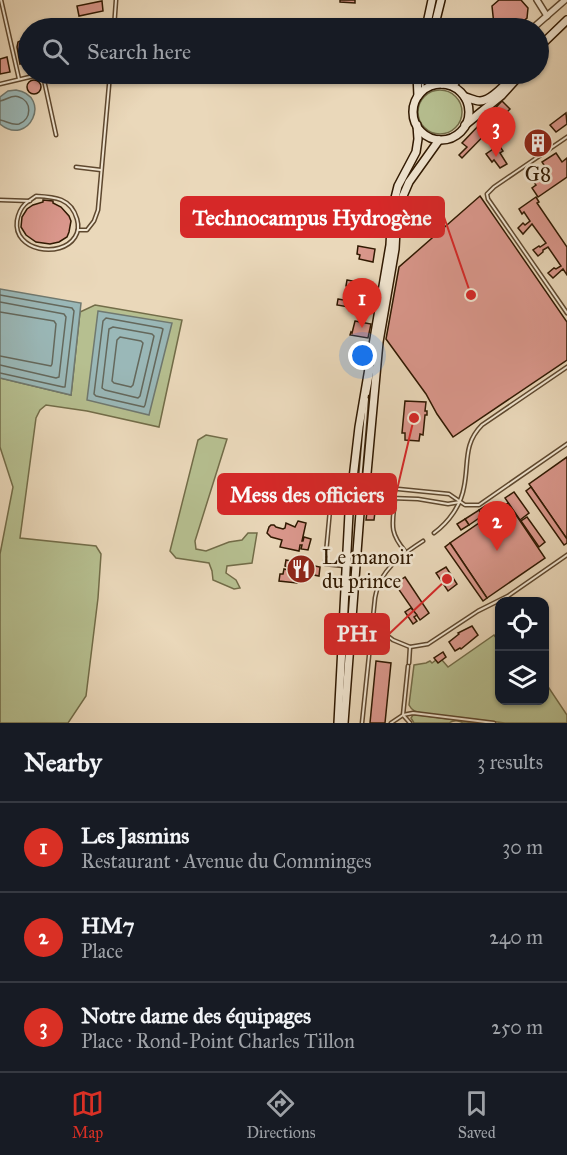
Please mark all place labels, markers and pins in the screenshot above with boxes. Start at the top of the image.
pin: 3 [476,108,516,157]
building icon: G8 [522,127,554,159]
place label: G8 [525,161,551,187]
callout: Technocampus Hydrogène [181,197,444,237]
pin: 1 [342,278,382,328]
callout: Mess des officiers [218,474,396,514]
pin: 2 [478,502,516,551]
place label: Le manoir du prince [322,544,413,594]
restaurant icon: Le manoir du prince [285,553,317,585]
callout: PH1 [325,614,389,654]

